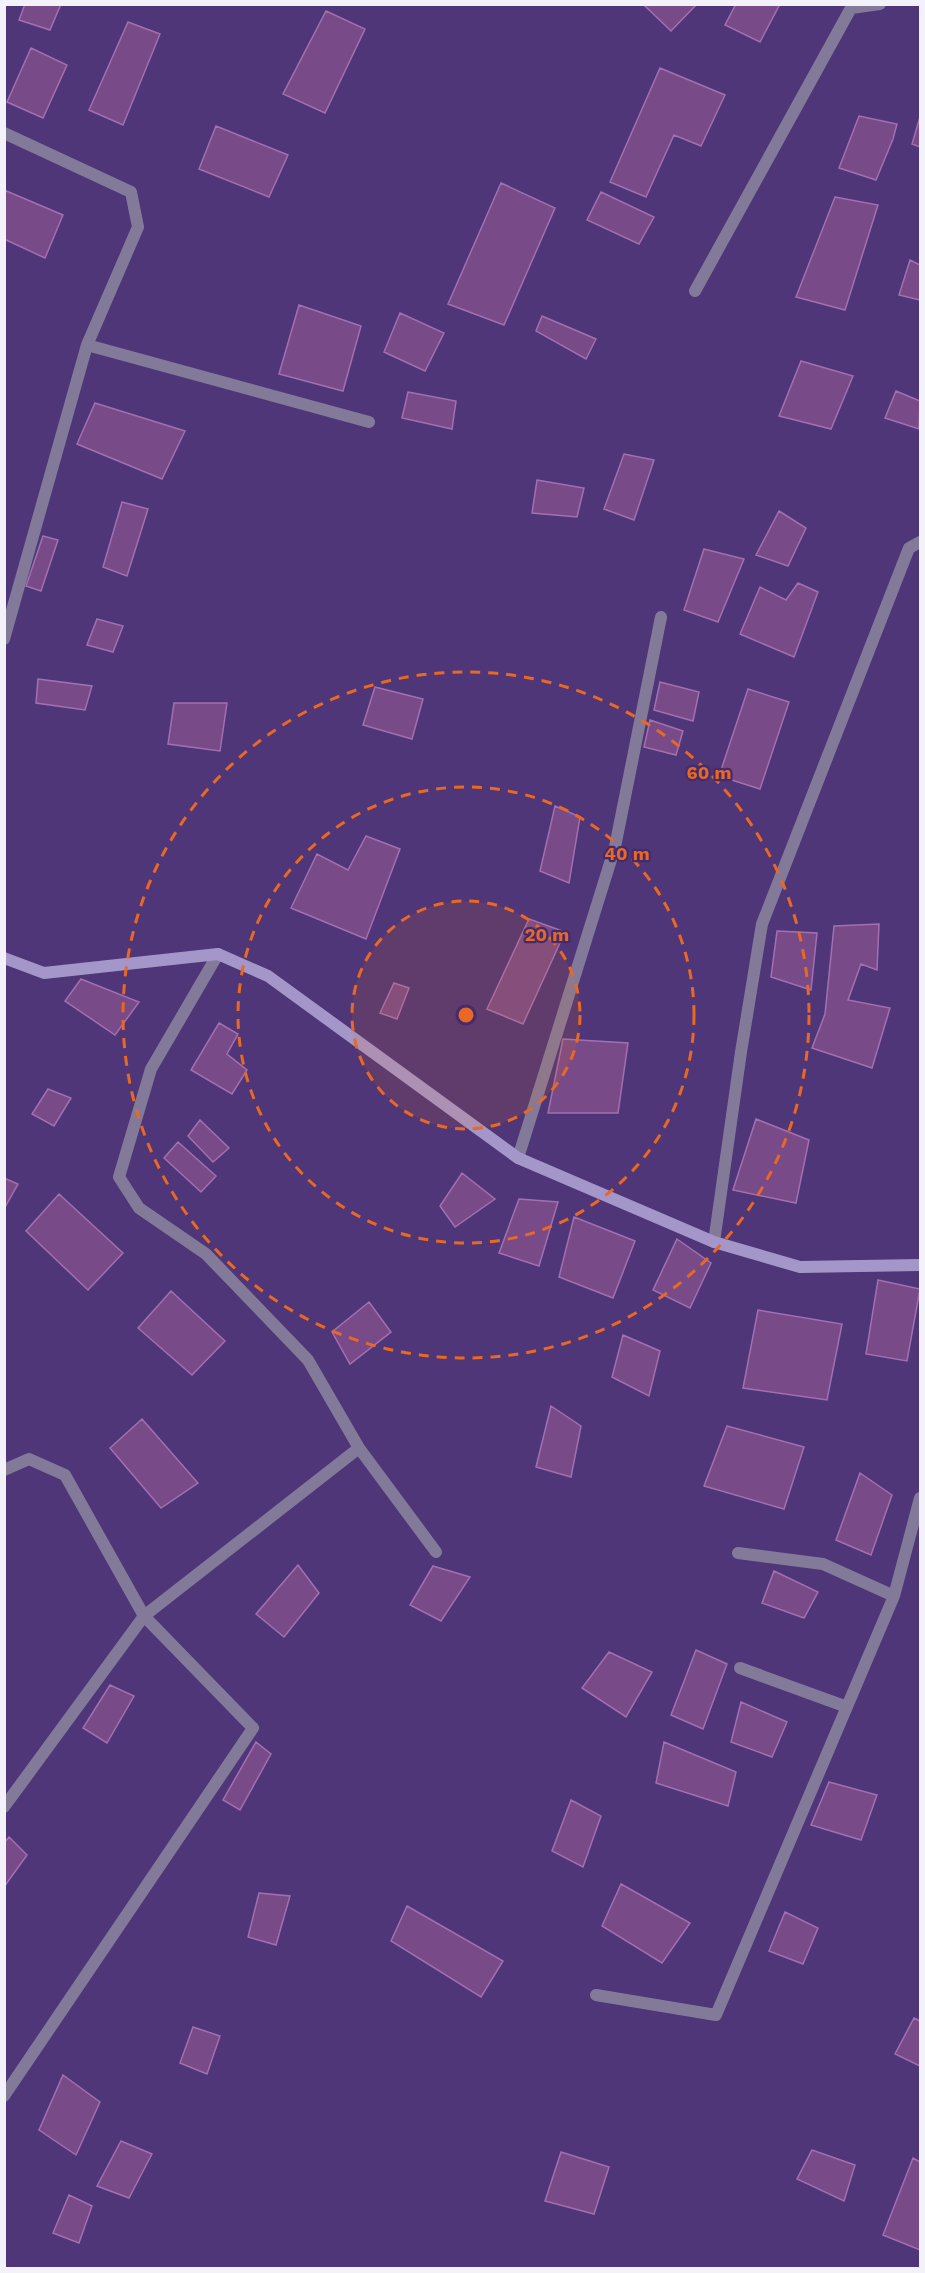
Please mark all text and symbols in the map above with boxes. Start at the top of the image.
text: 60 m [687,762,731,783]
text: 40 m [604,843,650,864]
text: 20 m [525,924,569,945]
centre of rings [456,1005,476,1025]

